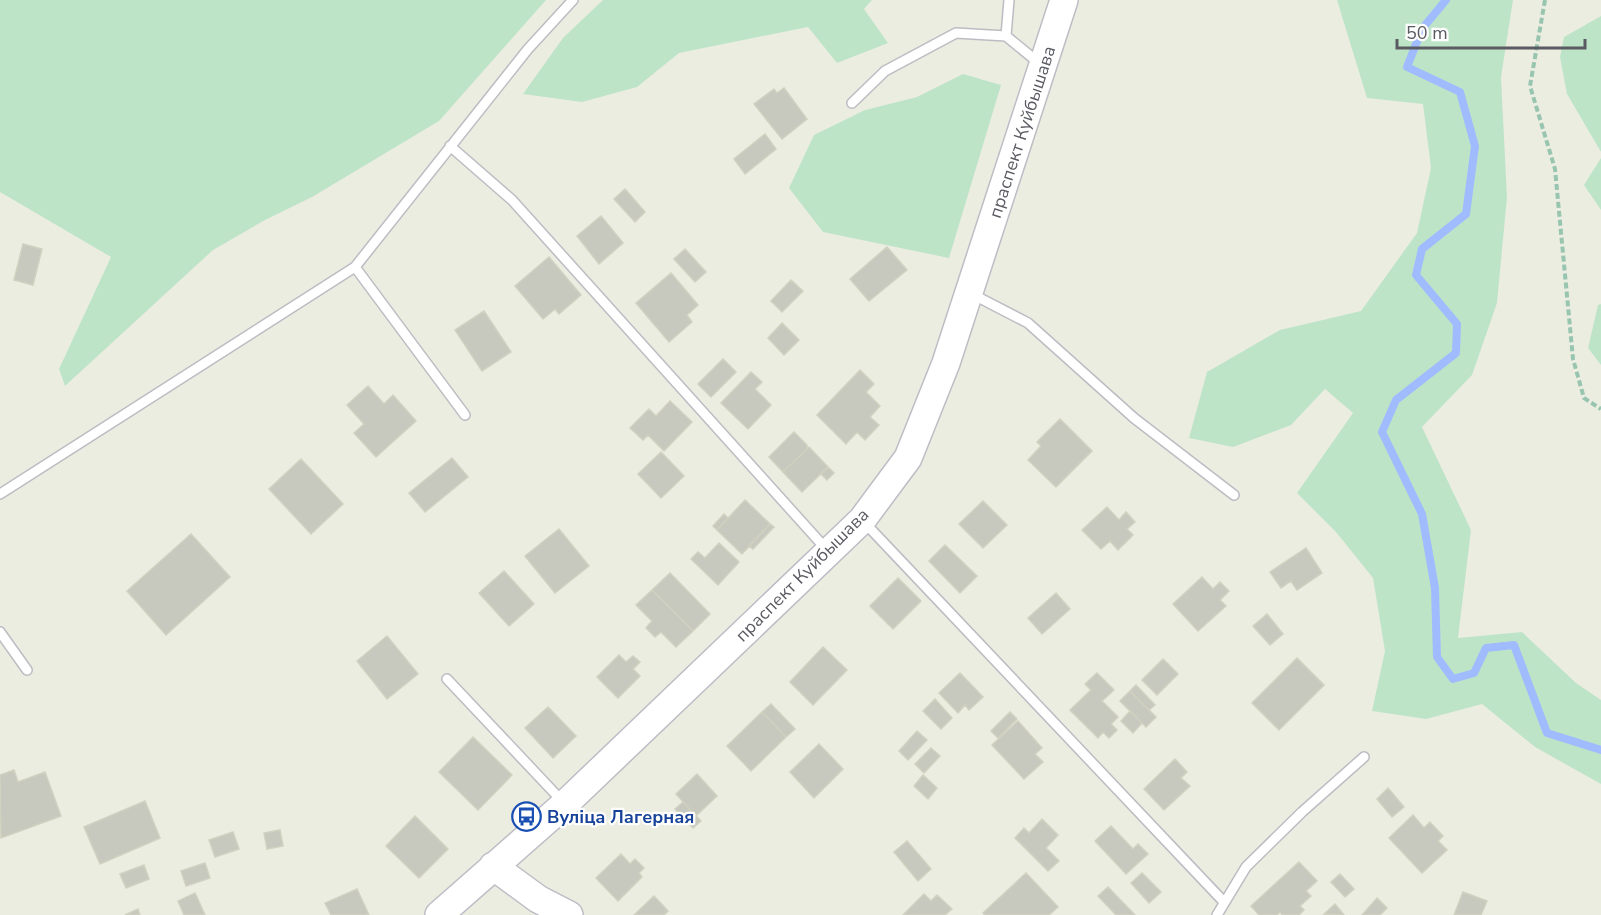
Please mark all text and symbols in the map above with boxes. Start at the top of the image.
scale bar [1397,12,1584,50]
text: 50 m [1406,21,1448,45]
street label: праспект Куйбышава [983,43,1061,221]
street label: праспект Куйбышава [730,503,874,647]
bus stop icon: Вуліца Лагерная [510,801,542,833]
place label: Вуліца Лагерная [547,805,694,829]

